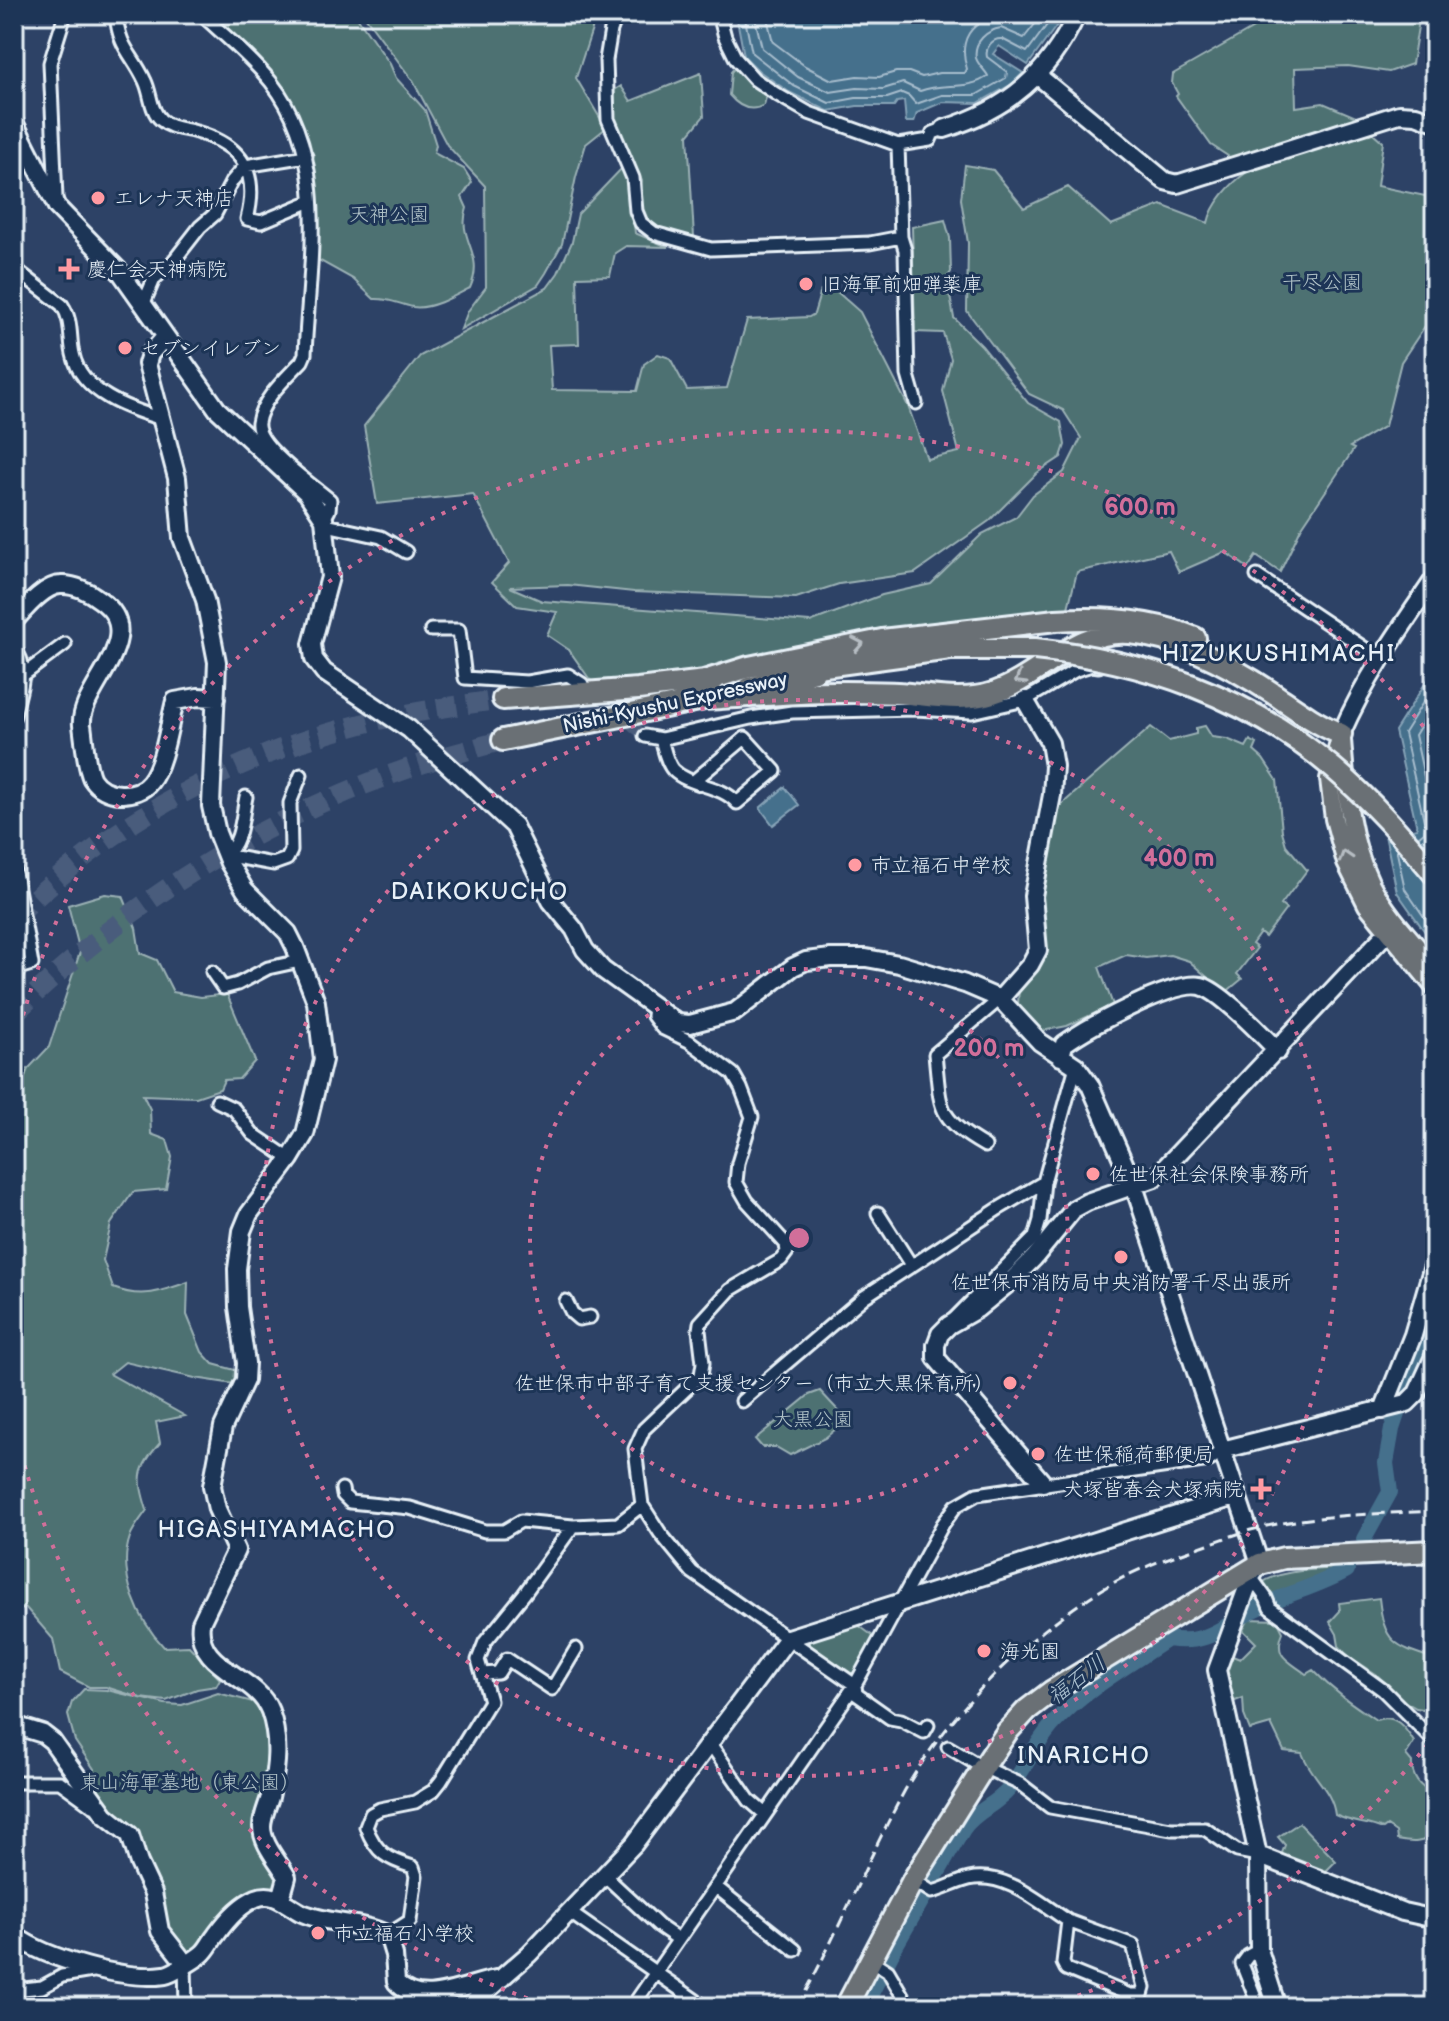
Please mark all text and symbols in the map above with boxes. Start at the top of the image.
place label: エレナ天神店 [114,187,234,211]
marker: エレナ天神店 [89,189,107,207]
park label: 天神公園 [349,203,429,227]
marker: 慶仁会天神病院 [58,258,80,280]
place label: 慶仁会天神病院 [87,258,227,282]
park label: 干尽公園 [1282,271,1362,295]
place label: 旧海軍前畑弾薬庫 [822,273,982,297]
marker: 旧海軍前畑弾薬庫 [797,275,815,293]
place label: セブンイレブン [141,337,281,361]
marker: セブンイレブン [116,339,134,357]
text: 600 m [1104,493,1176,522]
one-way arrow [852,637,865,654]
district label: HIZUKUSHIMACHI [1162,639,1396,668]
street label: Nishi-Kyushu Expressway [561,667,790,739]
one-way arrow [1014,669,1029,685]
text: 400 m [1144,844,1215,873]
one-way arrow [1338,849,1354,863]
place label: 市立福石中学校 [871,854,1011,878]
marker: 市立福石中学校 [846,856,864,874]
district label: DAIKOKUCHO [391,877,569,906]
text: 200 m [954,1034,1024,1063]
place label: 佐世保社会保険事務所 [1109,1163,1309,1187]
marker: 佐世保社会保険事務所 [1084,1165,1102,1183]
centre of rings [785,1224,813,1252]
marker: 佐世保市消防局中央消防署千尽出張所 [1112,1248,1130,1266]
place label: 佐世保市消防局中央消防署千尽出張所 [951,1271,1291,1295]
place label: 佐世保市中部子育て支援センター（市立大黒保育所） [515,1372,994,1396]
marker: 佐世保市中部子育て支援センター（市立大黒保育所） [1001,1374,1019,1392]
park label: 大黒公園 [773,1408,853,1432]
place label: 佐世保稲荷郵便局 [1054,1443,1214,1467]
marker: 佐世保稲荷郵便局 [1029,1445,1047,1463]
place label: 犬塚皆春会犬塚病院 [1063,1478,1243,1502]
marker: 犬塚皆春会犬塚病院 [1250,1478,1272,1500]
district label: HIGASHIYAMACHO [157,1515,397,1544]
place label: 海光園 [1000,1640,1060,1664]
marker: 海光園 [975,1642,993,1660]
water label: 福石川 [1042,1650,1111,1711]
district label: INARICHO [1017,1741,1151,1770]
park label: 東山海軍墓地（東公園） [80,1771,300,1795]
place label: 市立福石小学校 [334,1922,474,1946]
marker: 市立福石小学校 [309,1924,327,1942]

